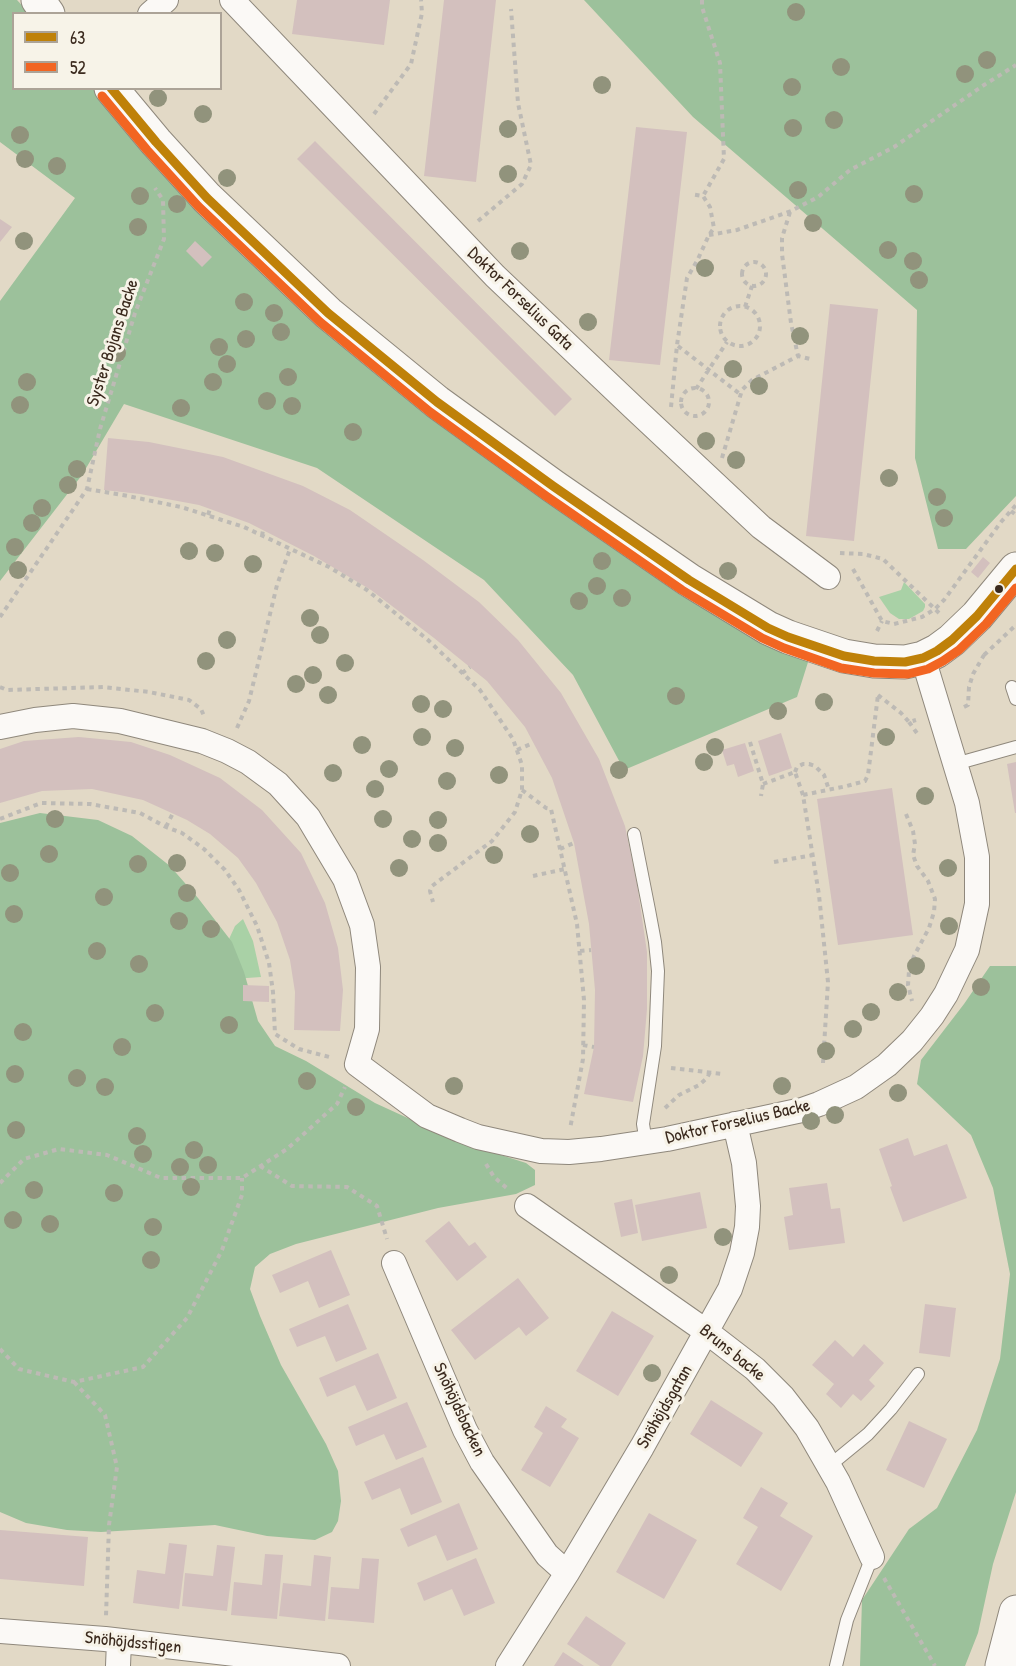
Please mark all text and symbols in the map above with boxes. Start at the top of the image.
legend [12,12,222,90]
text: 63 [70,25,85,50]
text: 52 [70,55,86,80]
street label: Doktor Forselius Gata [463,243,577,355]
street label: Syster Bojans Backe [82,277,144,409]
unlabelled marker [993,583,1005,595]
street label: Doktor Forselius Backe [664,1095,812,1149]
street label: Bruns backe [695,1320,769,1386]
street label: Snöhöjdsbacken [428,1360,490,1460]
street label: Snöhöjdsgatan [632,1361,698,1453]
street label: Snöhöjdsstigen [84,1627,182,1659]

